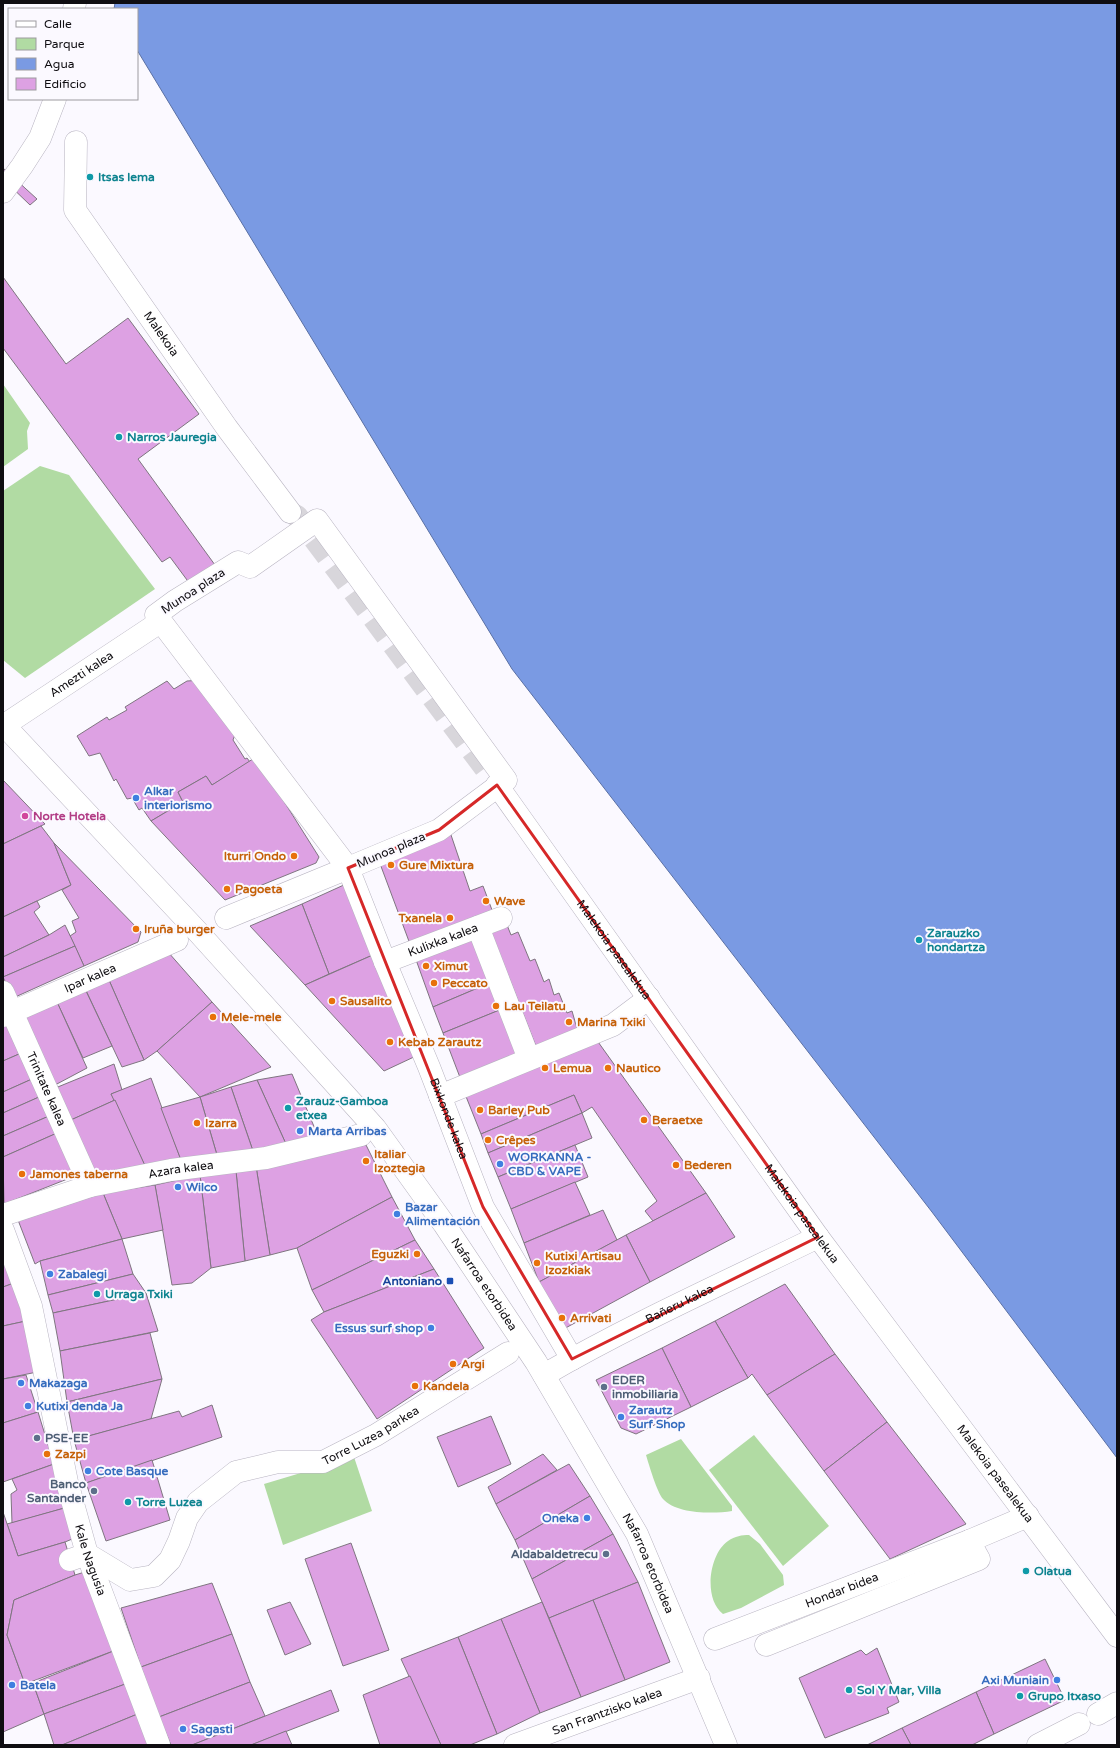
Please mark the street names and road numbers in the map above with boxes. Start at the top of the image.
street label: Malekoia [141,309,182,359]
street label: Munoa plaza [158,565,228,617]
street label: Amezti kalea [47,648,116,700]
street label: Munoa plaza [355,829,427,871]
street label: Malekoia pasealekua [574,897,654,1002]
street label: Kulixka kalea [406,920,480,960]
street label: Ipar kalea [62,961,118,995]
street label: Trinitate kalea [24,1049,69,1128]
street label: Bixkonde kalea [427,1076,471,1161]
street label: Azara kalea [147,1158,214,1181]
street label: Malekoia pasealekua [761,1161,842,1266]
street label: Nafarroa etorbidea [448,1235,520,1333]
street label: Bañeru kalea [643,1281,716,1326]
street label: Torre Luzea parkea [320,1403,421,1468]
street label: Malekoia pasealekua [954,1422,1036,1525]
street label: Nafarroa etorbidea [619,1511,677,1616]
street label: Kale Nagusia [72,1523,109,1598]
street label: Hondar bidea [803,1570,880,1610]
street label: San Frantzisko kalea [550,1685,664,1738]

